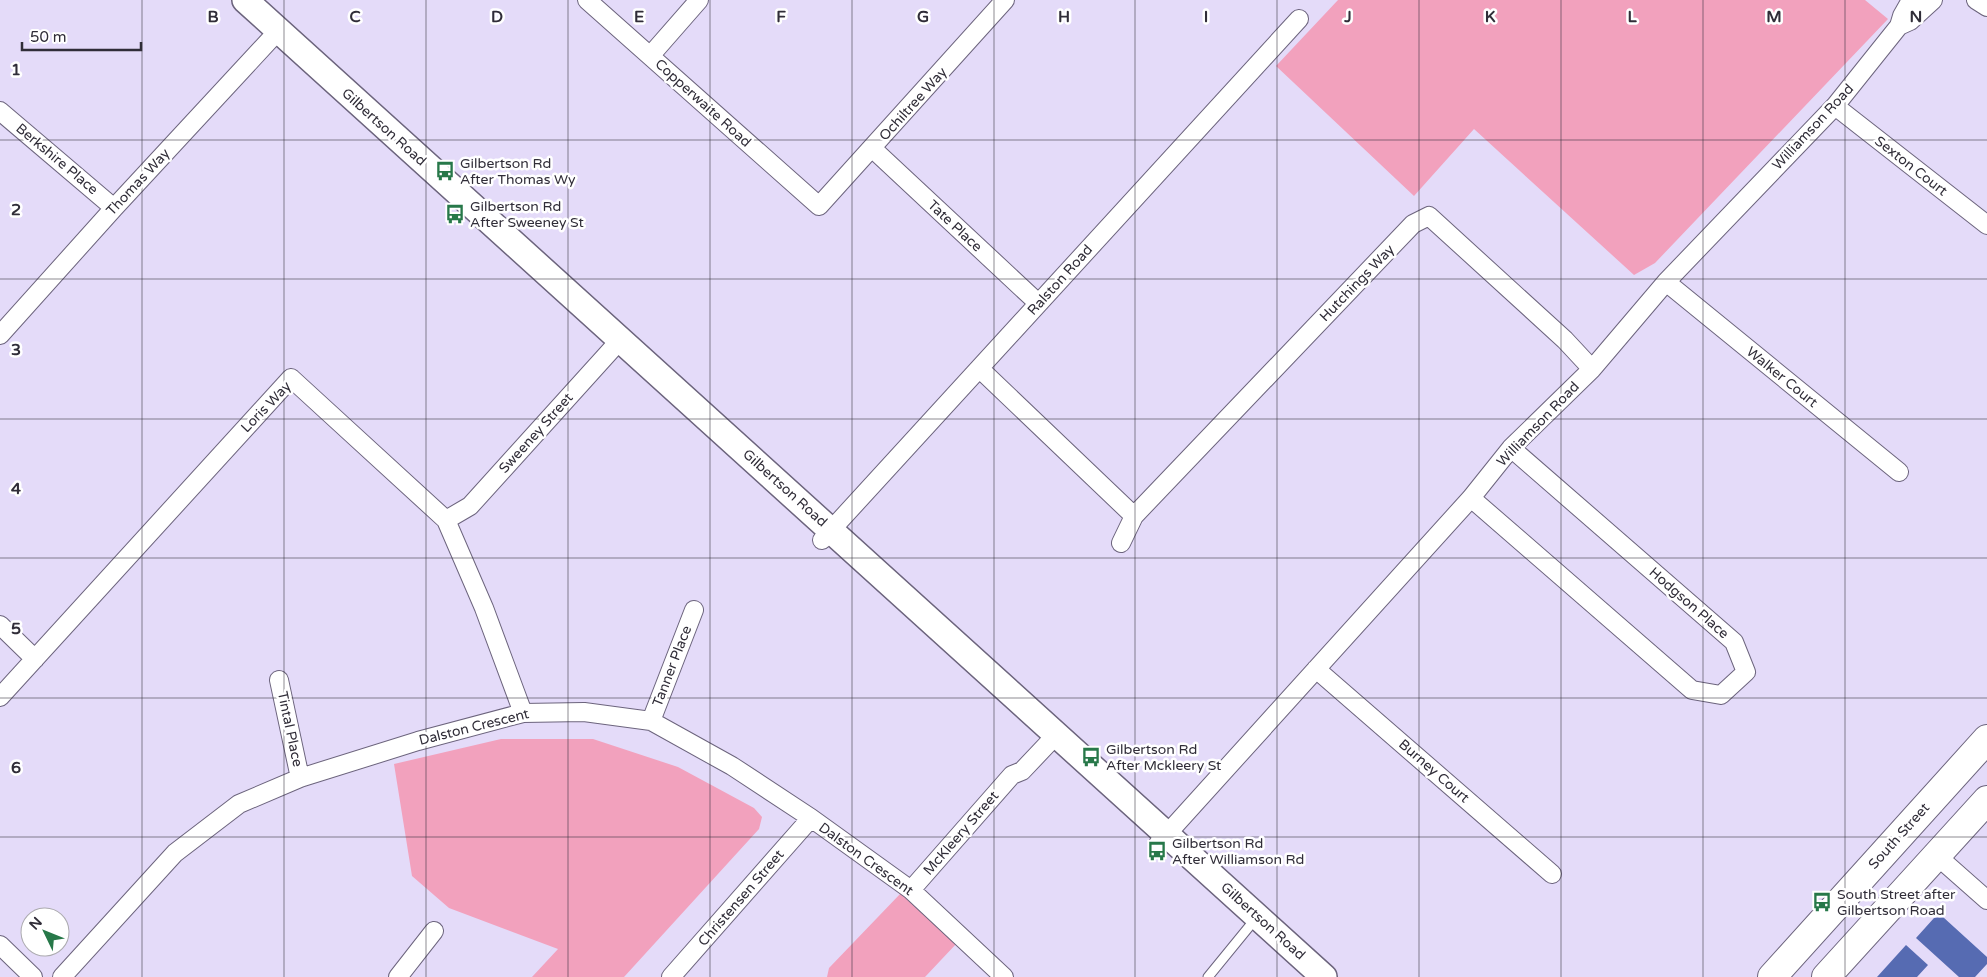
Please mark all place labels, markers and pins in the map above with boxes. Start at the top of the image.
place label: Gilbertson Rd After Thomas Wy [460,155,576,188]
bus stop icon: Gilbertson Rd After Thomas Wy [434,160,456,182]
place label: Gilbertson Rd After Sweeney St [470,198,584,231]
bus stop icon: Gilbertson Rd After Sweeney St [444,203,466,225]
place label: Gilbertson Rd After Mckleery St [1106,741,1222,774]
bus stop icon: Gilbertson Rd After Mckleery St [1080,746,1102,768]
place label: Gilbertson Rd After Williamson Rd [1172,835,1304,868]
bus stop icon: Gilbertson Rd After Williamson Rd [1146,840,1168,862]
place label: South Street after Gilbertson Road [1837,886,1956,919]
bus stop icon: South Street after Gilbertson Road [1811,891,1833,913]

